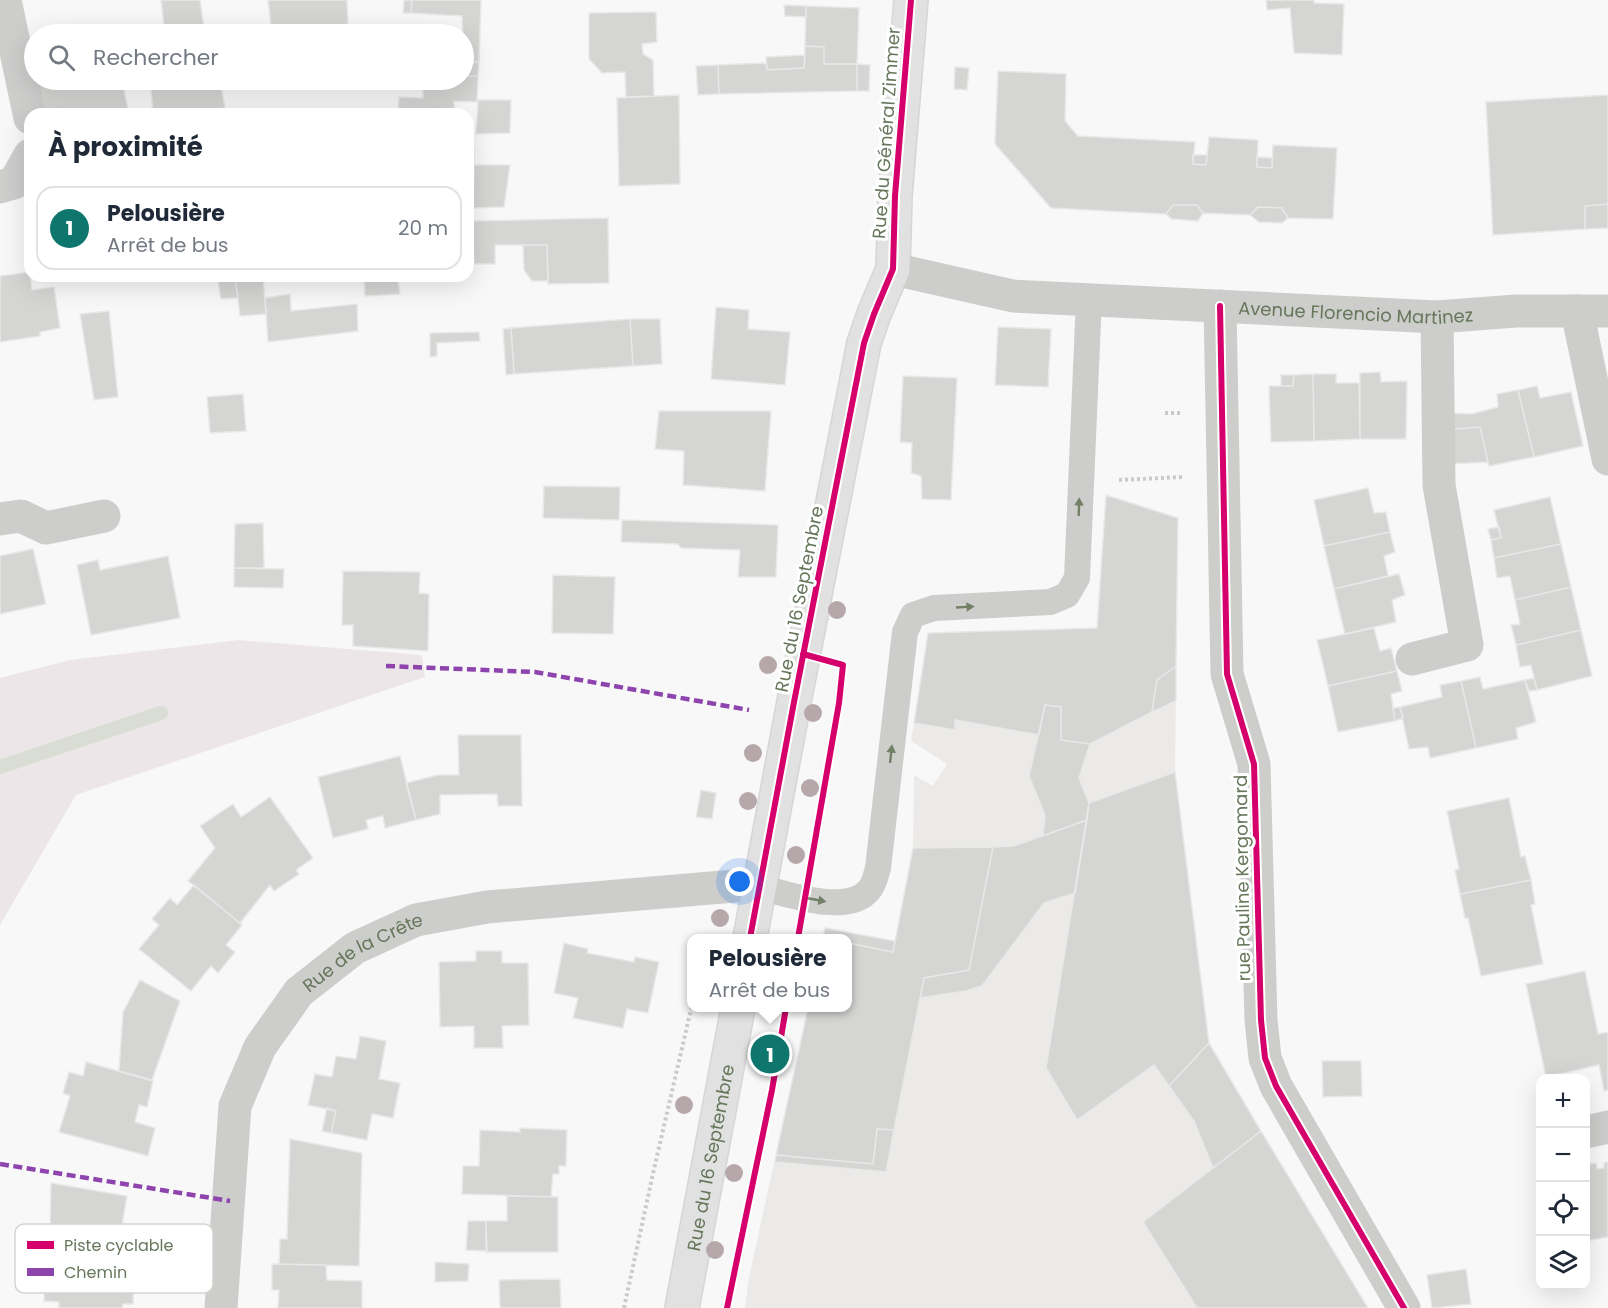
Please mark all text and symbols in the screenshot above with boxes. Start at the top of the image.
search box [24,24,474,90]
street label: Rue du Général Zimmer [866,26,906,240]
icon: search [45,41,78,74]
text: Rechercher [93,42,219,73]
text: À proximité [48,129,203,165]
text: Pelousière [107,198,225,229]
text: 1 [66,214,73,242]
text: 20 m [398,214,448,242]
text: Arrêt de bus [107,231,228,259]
street label: Avenue Florencio Martinez [1238,295,1474,330]
one-way arrow [1075,497,1084,516]
street label: Rue du 16 Septembre [769,504,829,694]
one-way arrow [955,602,974,611]
one-way arrow [886,745,896,764]
street label: rue Pauline Kergomard [1228,775,1256,981]
your location [725,867,754,896]
one-way arrow [808,896,827,905]
street label: Rue de la Crête [297,907,425,997]
popup [687,934,852,1012]
text: Pelousière [709,943,827,974]
text: Arrêt de bus [709,976,830,1004]
pin: 1 [750,1032,790,1076]
street label: Rue du 16 Septembre [680,1062,740,1253]
map controls [1536,1074,1590,1290]
button: + [1536,1074,1590,1128]
button: − [1536,1128,1590,1182]
button: locate [1536,1182,1590,1236]
legend [15,1224,213,1293]
text: Piste cyclable [64,1234,174,1257]
button: layers [1536,1236,1590,1290]
text: Chemin [64,1261,127,1284]

